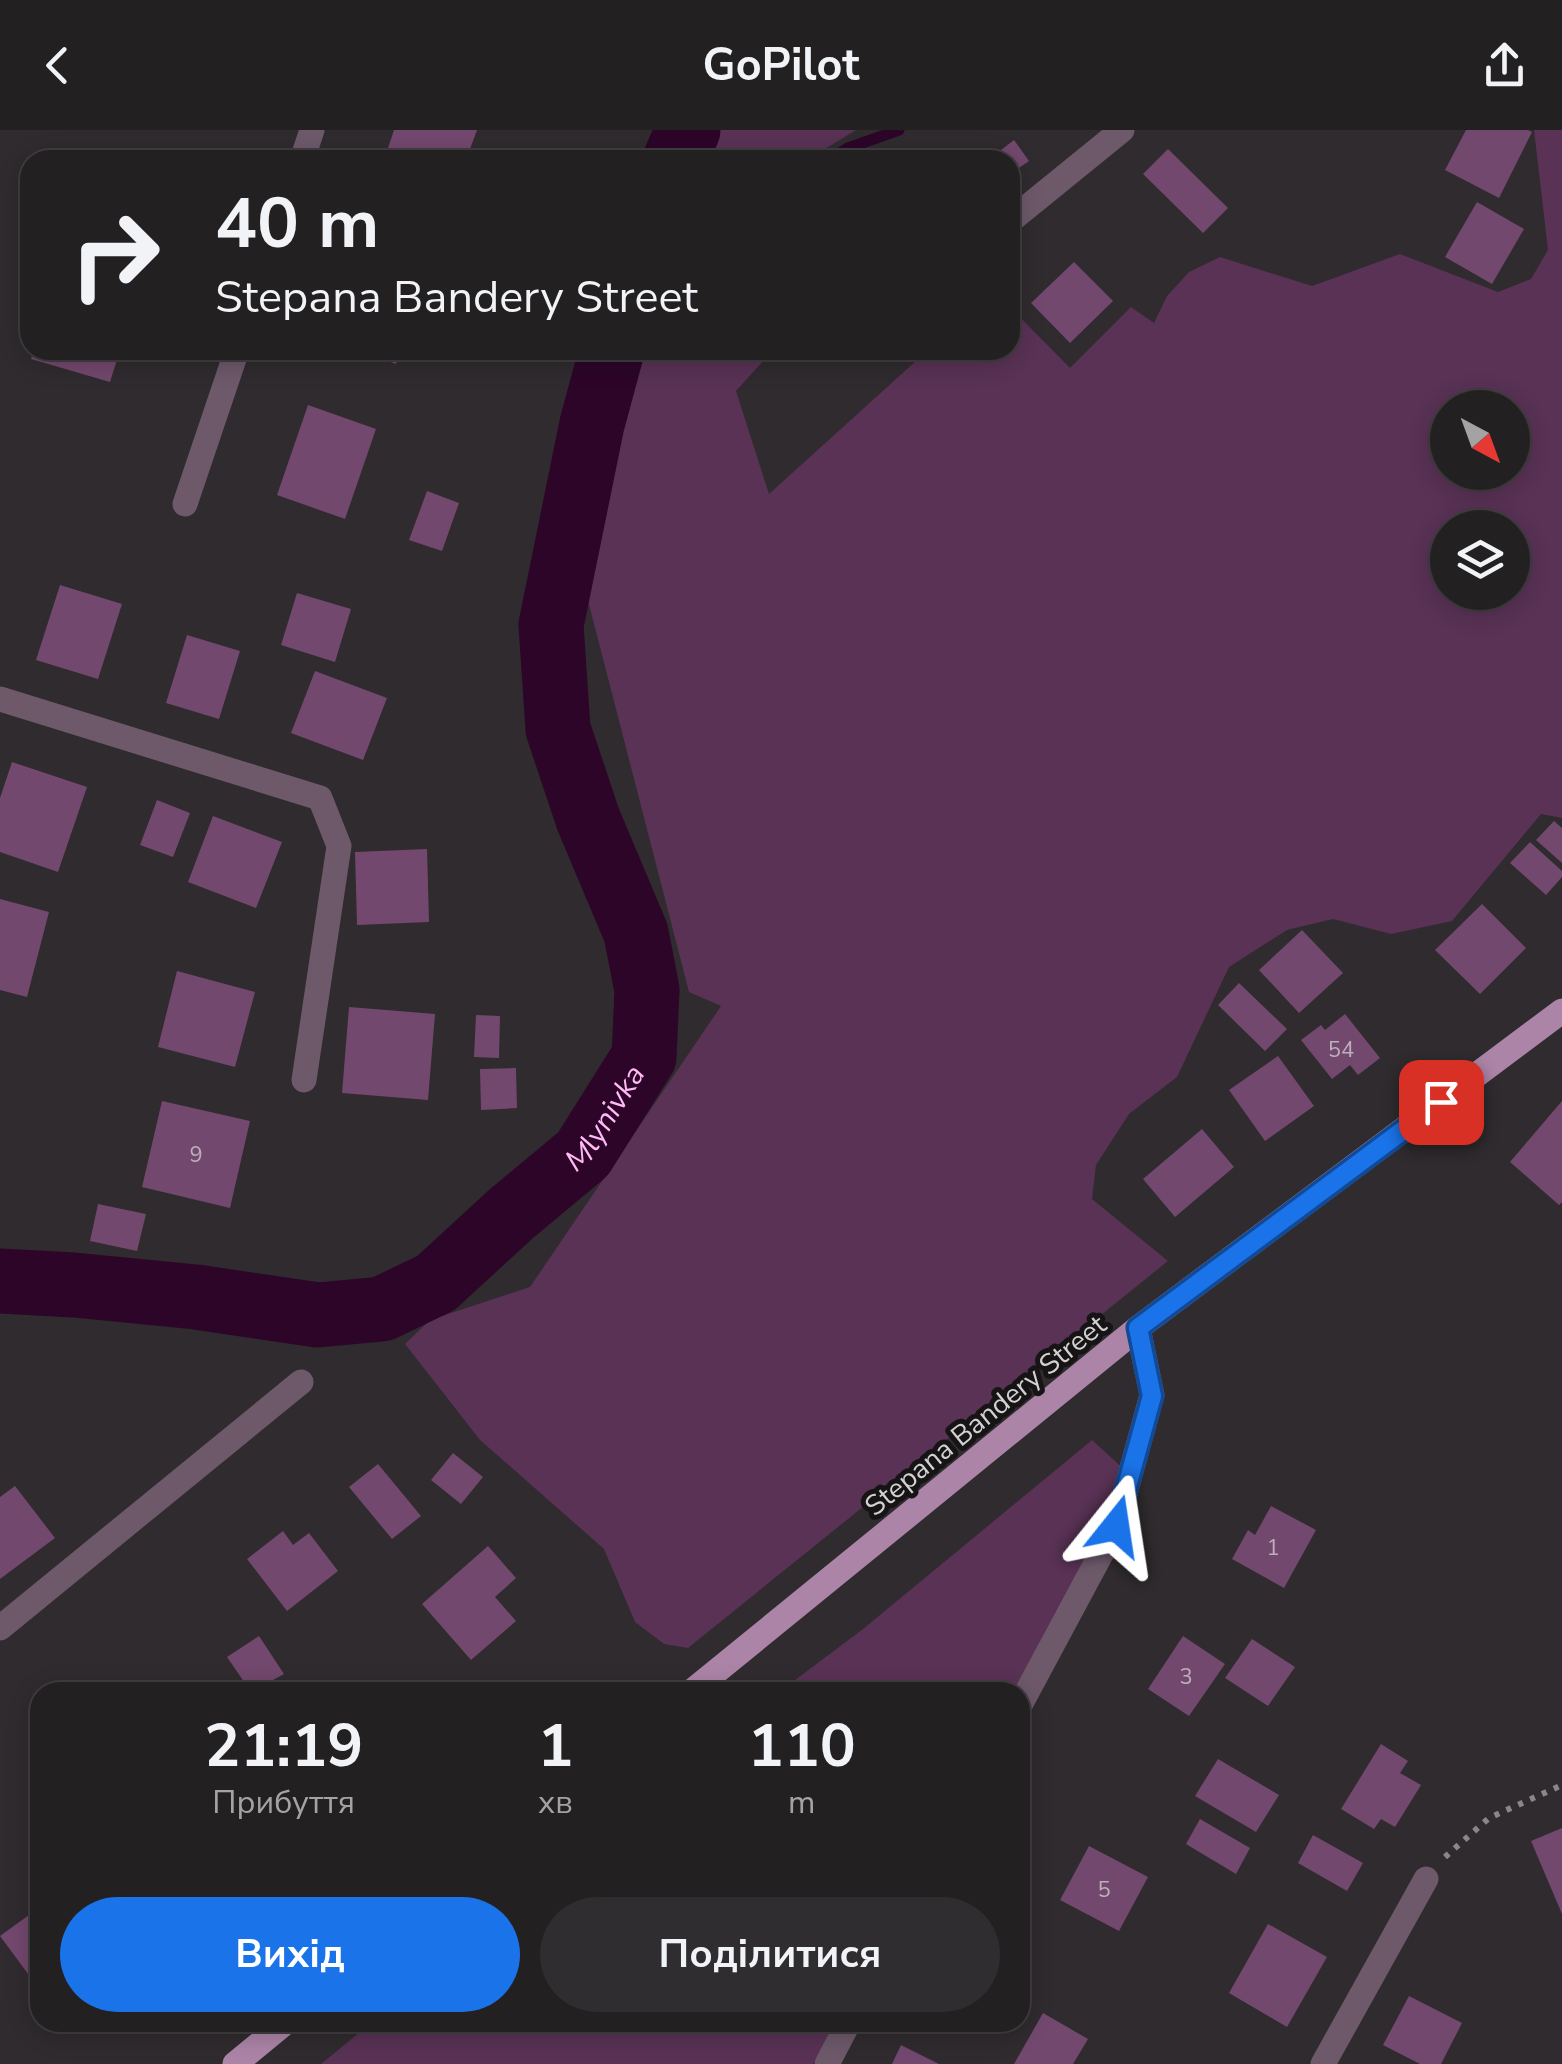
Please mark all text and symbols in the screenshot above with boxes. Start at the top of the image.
text: GoPilot [703,35,859,96]
icon: back [30,38,85,93]
icon: share [1477,38,1532,93]
text: 40 m [215,176,379,272]
icon: right [50,190,180,320]
text: Stepana Bandery Street [215,267,698,328]
north arrow [1430,390,1530,490]
map controls [1430,390,1530,610]
button: layers [1430,510,1530,610]
house number: 54 [1328,1035,1354,1065]
water label: Mlynivka [557,1057,655,1182]
pin [1399,1060,1484,1145]
icon: arrive [1414,1075,1469,1130]
house number: 9 [189,1140,203,1170]
street label: Stepana Bandery Street [857,1306,1115,1525]
position arrow [1064,1474,1168,1578]
house number: 1 [1266,1533,1280,1563]
house number: 3 [1179,1662,1193,1692]
text: 21:19 [204,1705,363,1787]
text: 1 [537,1705,573,1787]
text: 110 [748,1705,856,1787]
text: Прибуття [212,1781,355,1824]
text: хв [538,1781,573,1824]
text: m [788,1781,815,1824]
house number: 5 [1097,1875,1111,1905]
button: Вихід [60,1897,520,2012]
button: Поділитися [540,1897,1000,2012]

